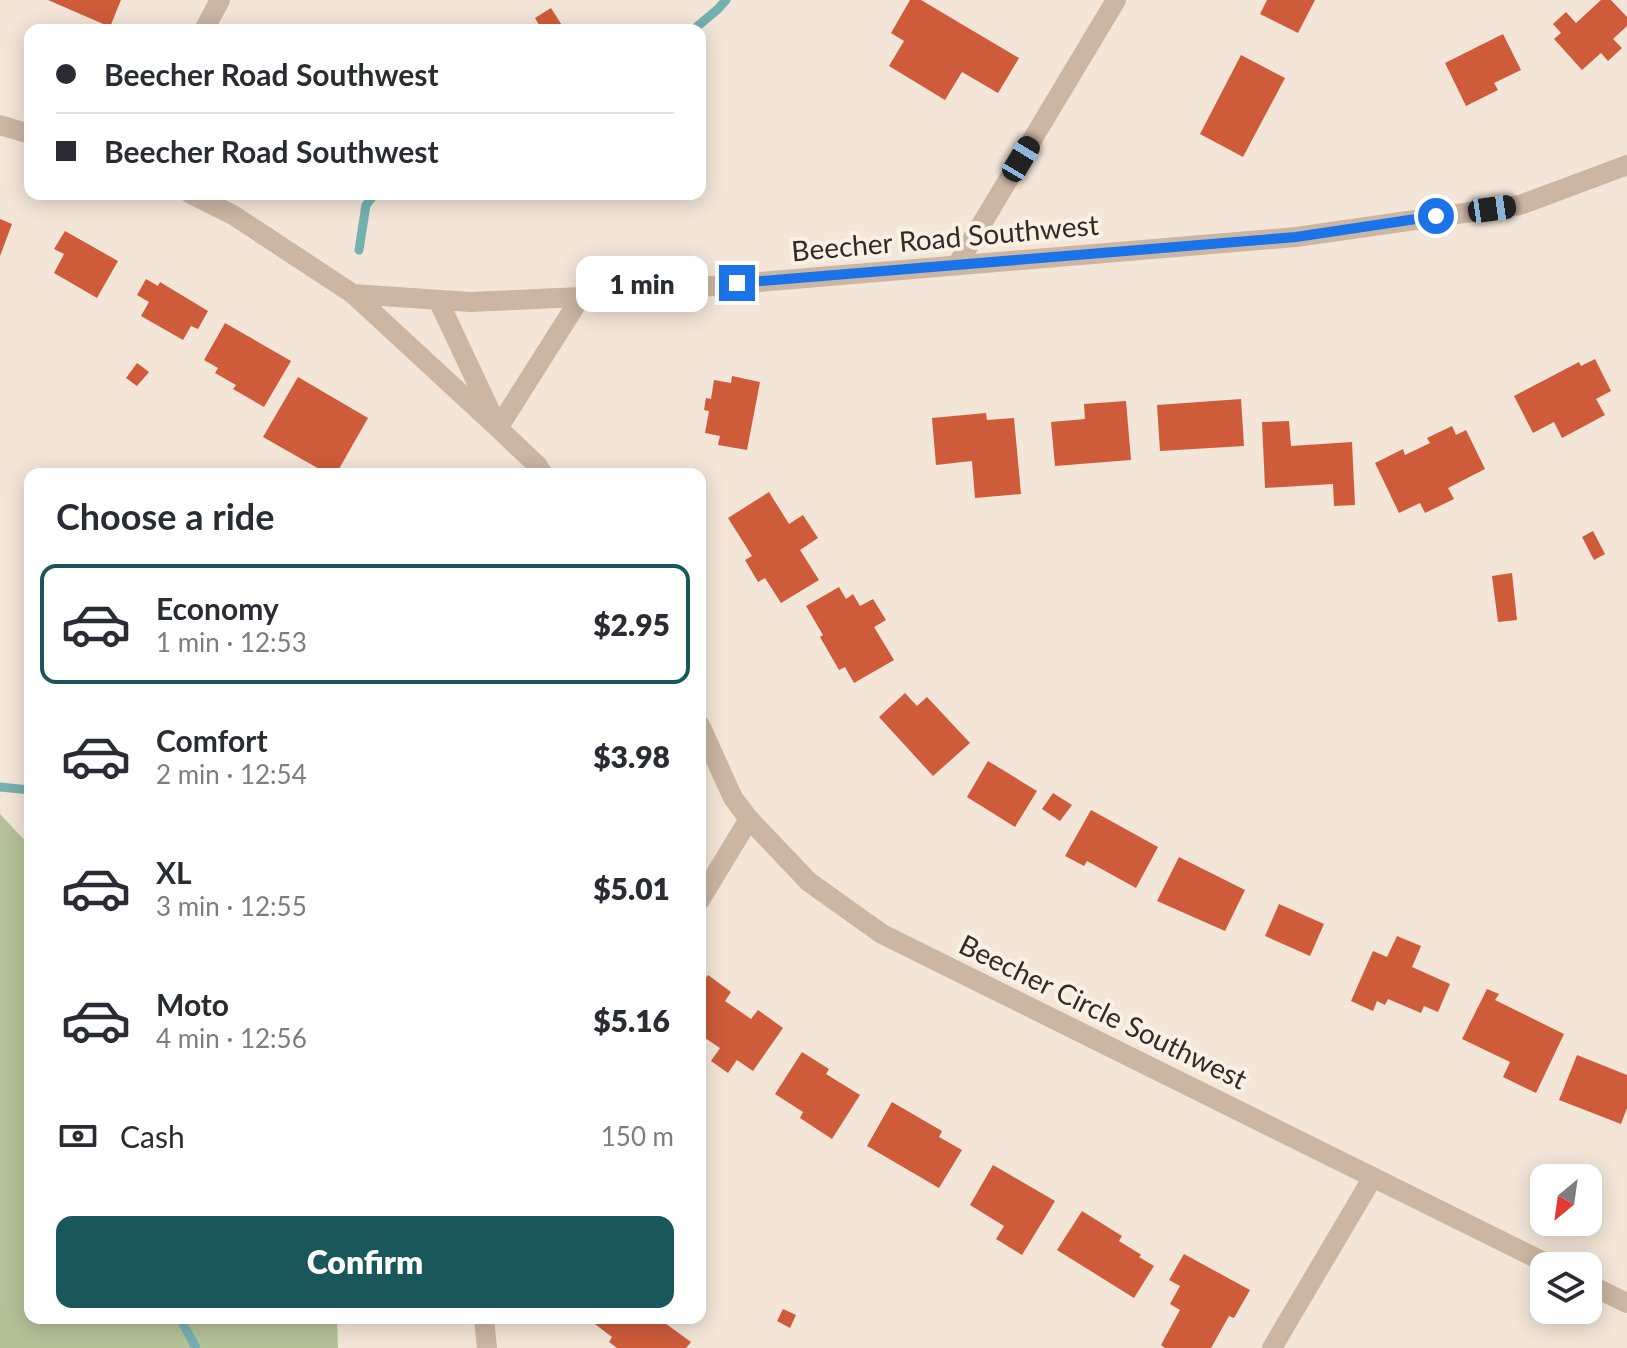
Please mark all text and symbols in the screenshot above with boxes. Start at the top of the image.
text: Beecher Road Southwest [104,56,439,92]
car [998,132,1044,186]
text: Beecher Road Southwest [104,133,439,169]
car [1467,194,1517,224]
route start [1418,198,1454,234]
street label: Beecher Road Southwest [790,207,1100,267]
callout: 1 min [577,255,709,311]
route end [719,265,755,301]
text: 1 min [610,268,674,300]
text: Choose a ride [56,494,275,538]
icon: car [60,588,132,660]
text: Economy [156,590,279,626]
text: $2.95 [593,606,670,642]
text: 1 min · 12:53 [156,626,307,658]
icon: car [60,720,132,792]
text: Comfort [156,722,268,758]
text: $3.98 [593,738,670,774]
text: 2 min · 12:54 [156,758,307,790]
icon: car [60,852,132,924]
text: XL [156,854,192,890]
text: $5.01 [593,870,670,906]
text: 3 min · 12:55 [156,890,307,922]
street label: Beecher Circle Southwest [954,927,1253,1096]
icon: car [60,984,132,1056]
text: Moto [156,986,229,1022]
text: $5.16 [593,1002,670,1038]
text: 4 min · 12:56 [156,1022,307,1054]
icon: cash [56,1114,100,1158]
text: Cash [120,1118,185,1154]
text: 150 m [601,1120,674,1152]
north arrow [1530,1164,1602,1236]
map controls [1530,1164,1602,1324]
button: Confirm [56,1216,674,1308]
button: layers [1530,1252,1602,1324]

